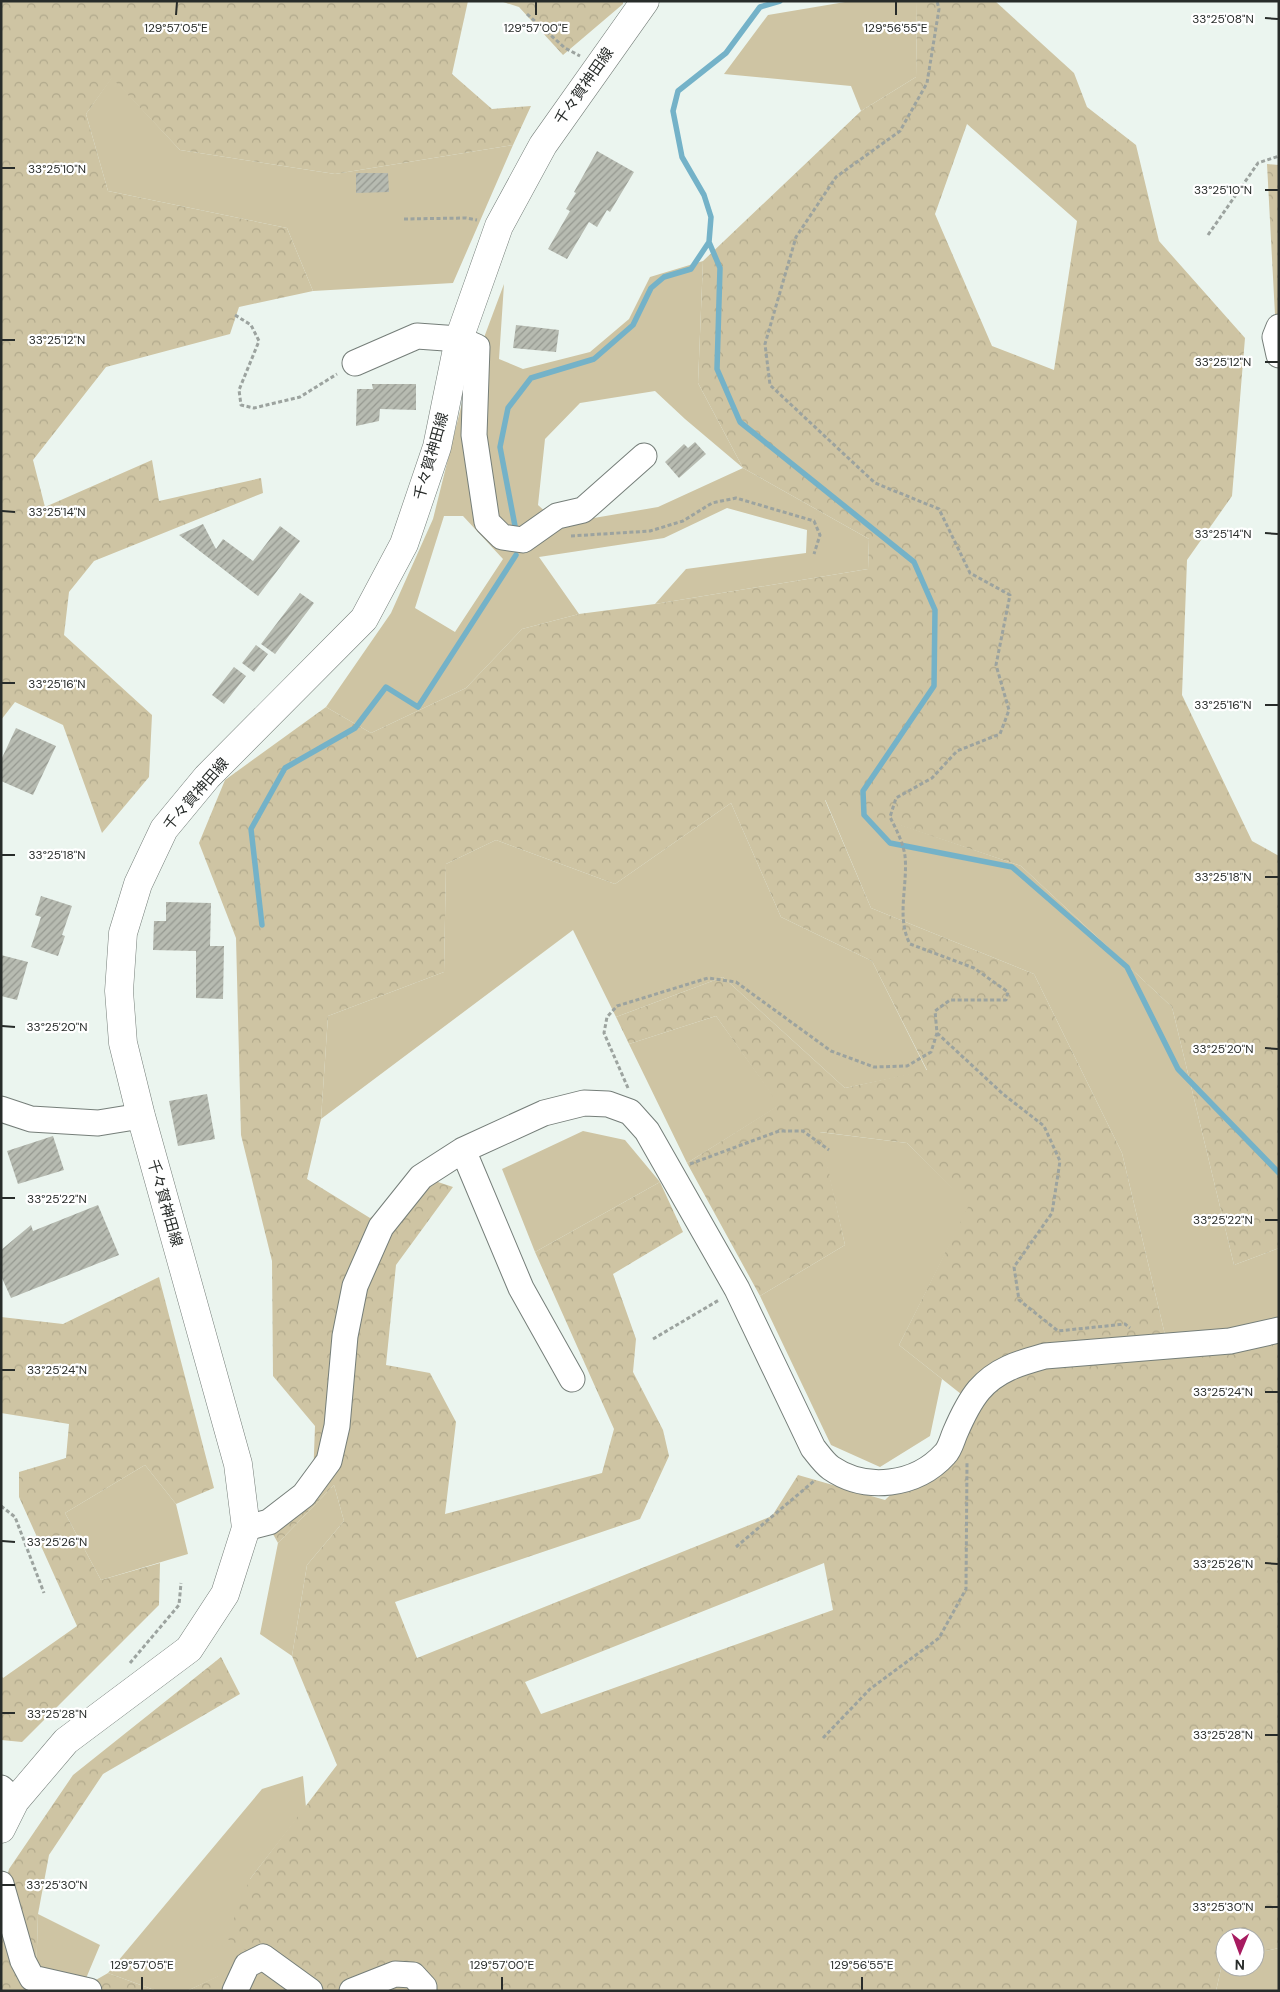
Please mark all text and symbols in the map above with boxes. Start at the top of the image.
text: 33°25'08"N [1192,11,1254,27]
text: 129°57'05"E [144,20,208,36]
text: 129°57'00"E [504,20,569,36]
text: 129°56'55"E [864,20,928,36]
street label: 千々賀神田線 [550,43,618,129]
text: 33°25'10"N [28,161,86,177]
text: 33°25'10"N [1194,182,1252,198]
text: 33°25'12"N [29,332,85,348]
text: 33°25'12"N [1195,354,1251,370]
street label: 千々賀神田線 [409,410,453,502]
text: 33°25'14"N [28,504,86,520]
text: 33°25'14"N [1194,526,1252,542]
text: 33°25'16"N [28,676,86,692]
text: 33°25'16"N [1194,697,1252,713]
street label: 千々賀神田線 [159,753,233,835]
text: 33°25'18"N [28,847,86,863]
text: 33°25'18"N [1194,869,1252,885]
text: 33°25'20"N [26,1019,88,1035]
text: 33°25'20"N [1192,1041,1254,1057]
street label: 千々賀神田線 [143,1157,187,1249]
text: 33°25'22"N [27,1191,87,1207]
text: 33°25'22"N [1193,1212,1253,1228]
text: 33°25'24"N [27,1362,87,1378]
text: 33°25'24"N [1193,1384,1253,1400]
text: 33°25'26"N [27,1534,87,1550]
text: 33°25'26"N [1193,1556,1253,1572]
text: 33°25'28"N [27,1706,87,1722]
text: 33°25'28"N [1193,1727,1253,1743]
text: 33°25'30"N [26,1877,88,1893]
text: 33°25'30"N [1192,1899,1254,1915]
north arrow [1215,1927,1265,1977]
text: N [1235,1956,1245,1974]
text: 129°57'05"E [110,1957,174,1973]
text: 129°57'00"E [470,1957,535,1973]
text: 129°56'55"E [830,1957,894,1973]

